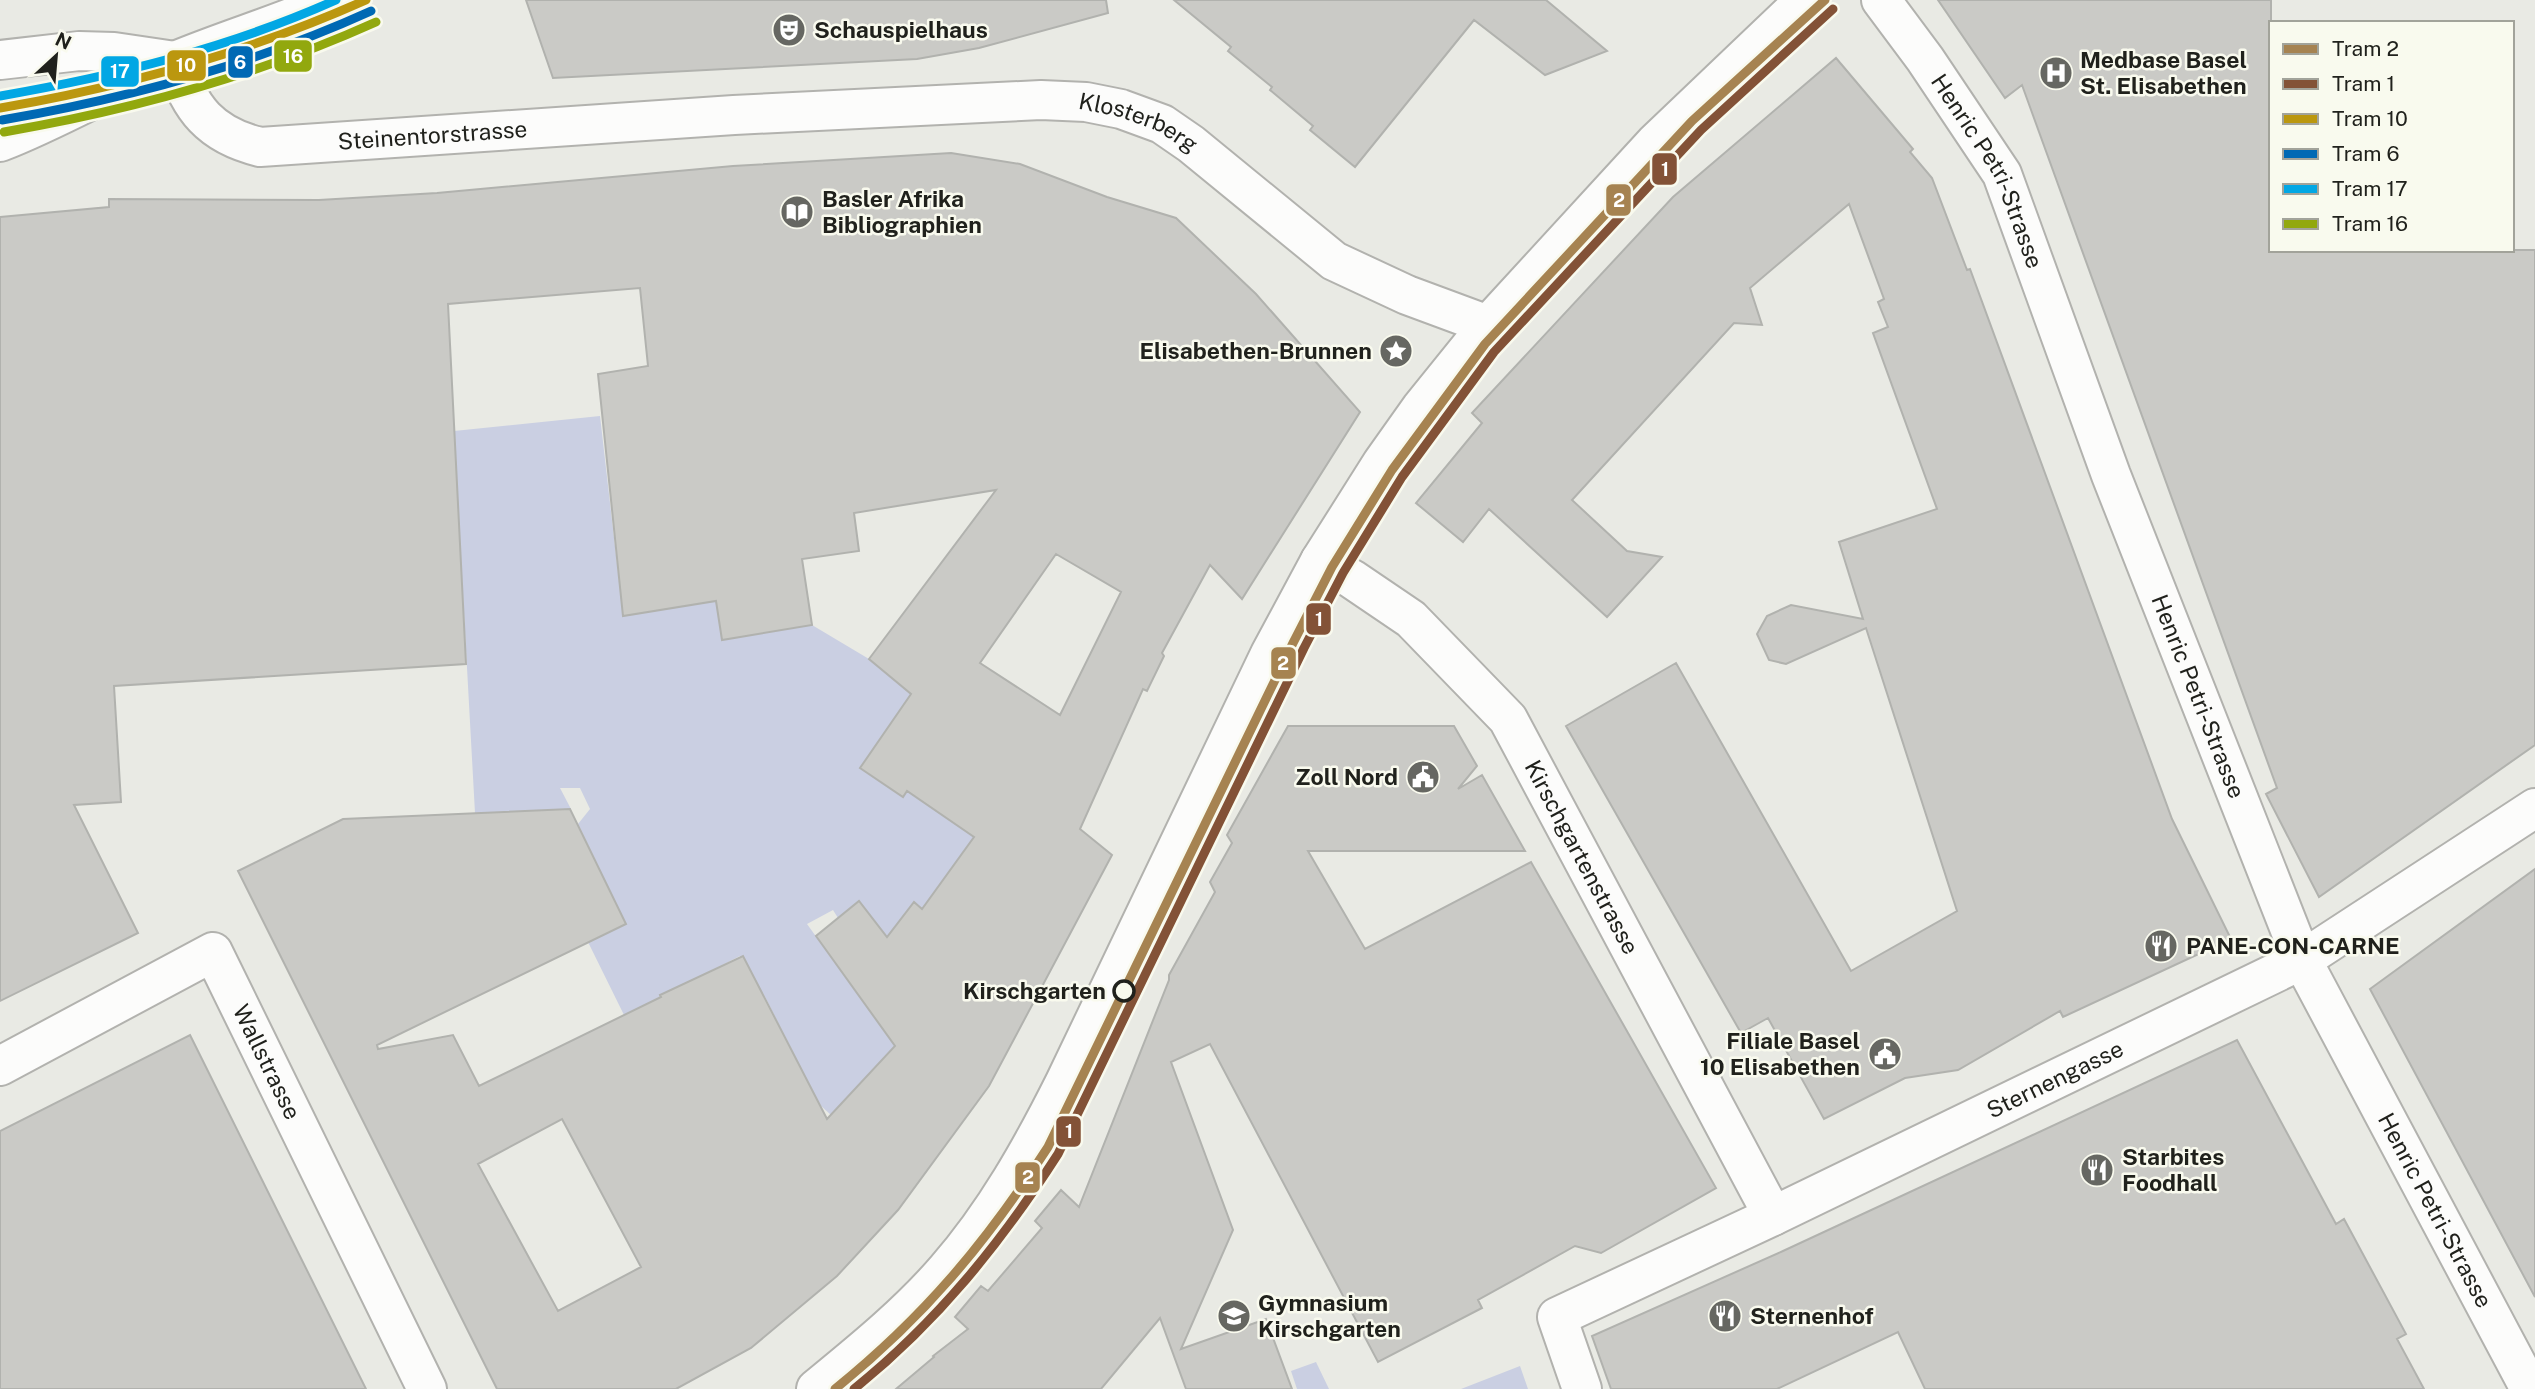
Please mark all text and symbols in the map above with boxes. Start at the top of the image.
theatre icon: Schauspielhaus [770,11,808,49]
place label: Schauspielhaus [814,16,988,43]
north arrow [21,21,91,91]
legend [2269,21,2514,252]
text: N [52,28,75,54]
text: Tram 2 [2332,36,2399,61]
line badge: 16 [273,39,313,73]
line badge: 6 [227,45,254,79]
text: 16 [283,45,303,67]
place label: Medbase Basel St. Elisabethen [2080,46,2247,99]
line badge: 10 [166,49,207,82]
text: 6 [234,51,246,73]
text: 10 [176,54,196,76]
hospital icon: Medbase Basel St. Elisabethen [2037,54,2075,92]
line badge: 17 [100,55,140,88]
text: 17 [110,60,130,82]
street label: Henric Petri-Strasse [1926,69,2049,272]
text: Tram 1 [2332,71,2395,96]
street label: Klosterberg [1077,87,1203,158]
text: Tram 10 [2332,106,2408,131]
street label: Steinentorstrasse [337,115,528,155]
text: Tram 6 [2332,141,2400,166]
line badge: 1 [1651,152,1678,186]
text: 1 [1661,158,1669,180]
text: Tram 17 [2332,176,2408,201]
line badge: 2 [1605,183,1632,217]
place label: Basler Afrika Bibliographien [822,185,982,238]
text: 2 [1613,189,1625,211]
library icon: Basler Afrika Bibliographien [778,193,816,231]
text: Tram 16 [2332,211,2408,236]
place icon: Elisabethen-Brunnen [1377,332,1415,370]
place label: Elisabethen-Brunnen [1140,337,1372,364]
street label: Henric Petri-Strasse [2146,590,2251,802]
line badge: 1 [1305,602,1332,636]
text: 1 [1315,608,1323,630]
line badge: 2 [1270,646,1297,680]
text: 2 [1277,652,1289,674]
street label: Kirschgartenstrasse [1519,755,1645,959]
public building icon: Zoll Nord [1404,758,1442,796]
place label: Zoll Nord [1295,763,1398,790]
restaurant icon: PANE-CON-CARNE [2142,927,2180,965]
place label: PANE-CON-CARNE [2186,932,2400,959]
place label: Kirschgarten [963,977,1106,1004]
marker: Kirschgarten [1113,980,1135,1002]
street label: Wallstrasse [228,1000,307,1124]
place label: Filiale Basel 10 Elisabethen [1700,1027,1860,1080]
public building icon: Filiale Basel 10 Elisabethen [1866,1035,1904,1073]
street label: Sternengasse [1982,1035,2127,1123]
street label: Henric Petri-Strasse [2373,1108,2498,1312]
line badge: 1 [1055,1115,1082,1148]
text: 1 [1065,1120,1073,1142]
place label: Starbites Foodhall [2122,1143,2224,1196]
restaurant icon: Starbites Foodhall [2078,1151,2116,1189]
line badge: 2 [1014,1161,1041,1194]
text: 2 [1022,1166,1034,1188]
place label: Gymnasium Kirschgarten [1258,1289,1401,1342]
school or university icon: Gymnasium Kirschgarten [1215,1297,1253,1335]
restaurant icon: Sternenhof [1706,1297,1744,1335]
place label: Sternenhof [1750,1302,1874,1329]

